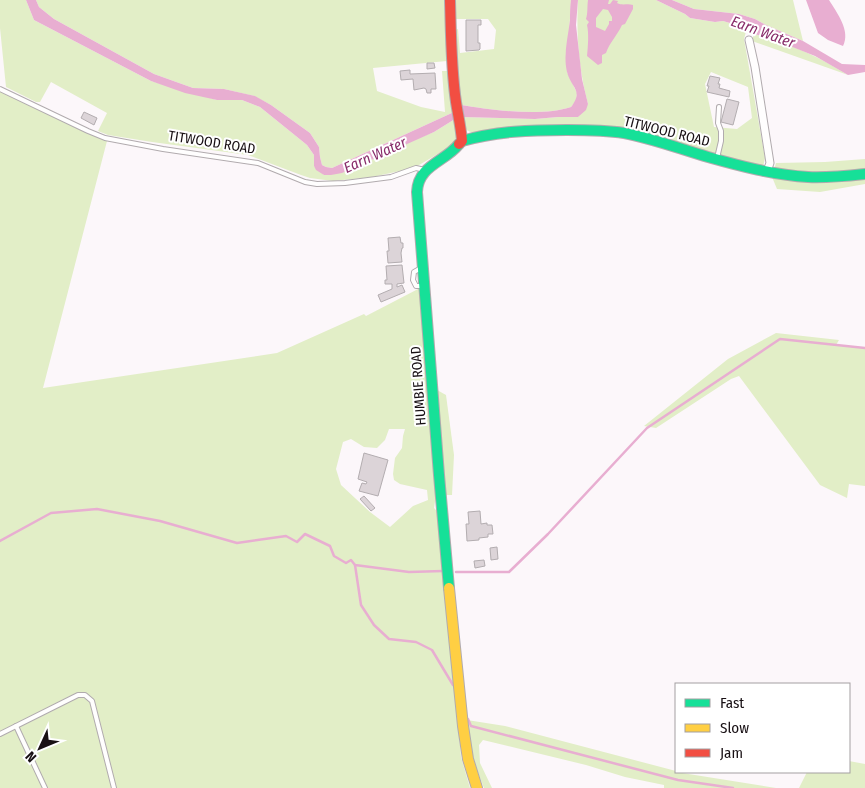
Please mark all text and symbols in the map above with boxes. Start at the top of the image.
water label: Earn Water [729,12,798,52]
street label: TITWOOD ROAD [622,113,712,150]
street label: TITWOOD ROAD [167,127,257,158]
water label: Earn Water [341,133,410,177]
street label: HUMBIE ROAD [407,346,430,426]
legend [675,683,850,773]
text: Fast [720,694,744,712]
text: Slow [720,719,749,737]
north arrow [15,723,65,773]
text: Jam [720,744,743,762]
text: N [22,748,40,766]

